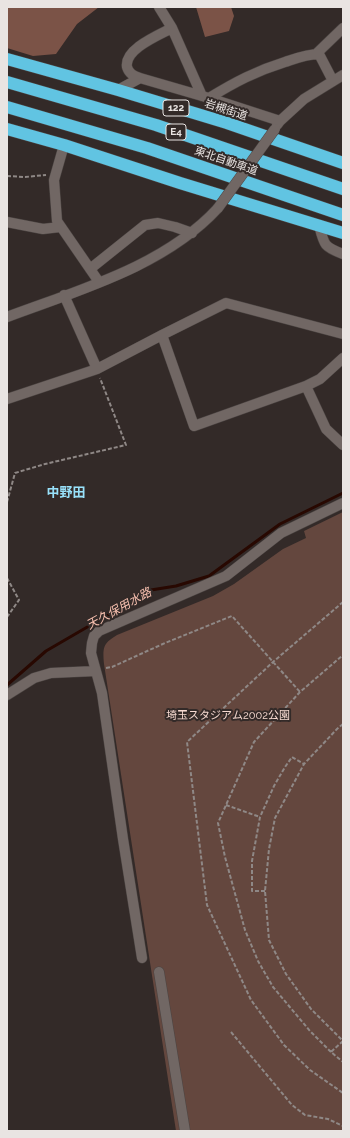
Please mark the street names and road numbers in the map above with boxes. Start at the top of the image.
street label: 岩槻街道 [203,97,249,123]
road number: 122 [163,100,189,116]
road number: E4 [166,124,186,140]
street label: 東北自動車道 [193,144,259,178]

